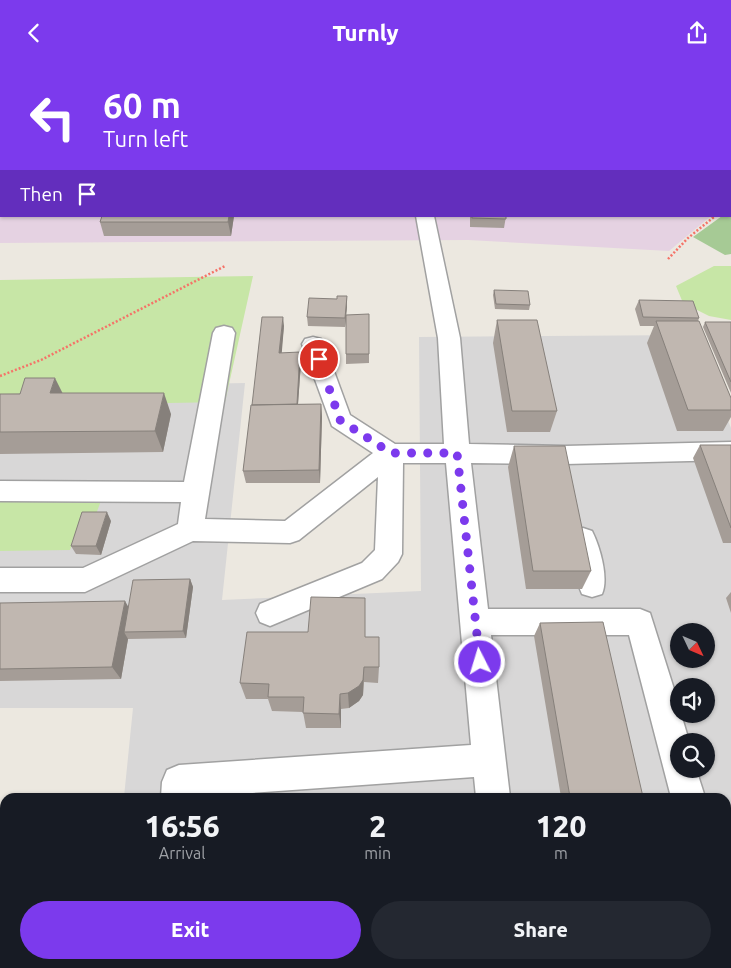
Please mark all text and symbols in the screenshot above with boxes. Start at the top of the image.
icon: back [20,19,48,47]
icon: share [683,19,711,47]
text: Turnly [333,20,398,45]
icon: left [20,85,85,150]
text: 60 m [103,85,181,125]
text: Turn left [103,126,188,151]
icon: arrive [73,180,101,208]
text: Then [20,183,63,205]
pin [298,338,340,380]
icon: arrive [305,345,333,373]
north arrow [670,623,715,667]
map controls [670,623,715,778]
position arrow [453,635,505,687]
button: sound [670,678,715,723]
button: search [670,733,715,778]
text: 16:56 [145,809,220,843]
text: 2 [369,809,386,843]
text: 120 [536,809,586,843]
text: Arrival [159,844,205,862]
text: min [364,844,391,862]
text: m [554,844,568,862]
button: Exit [20,901,361,959]
button: Share [371,901,711,959]

